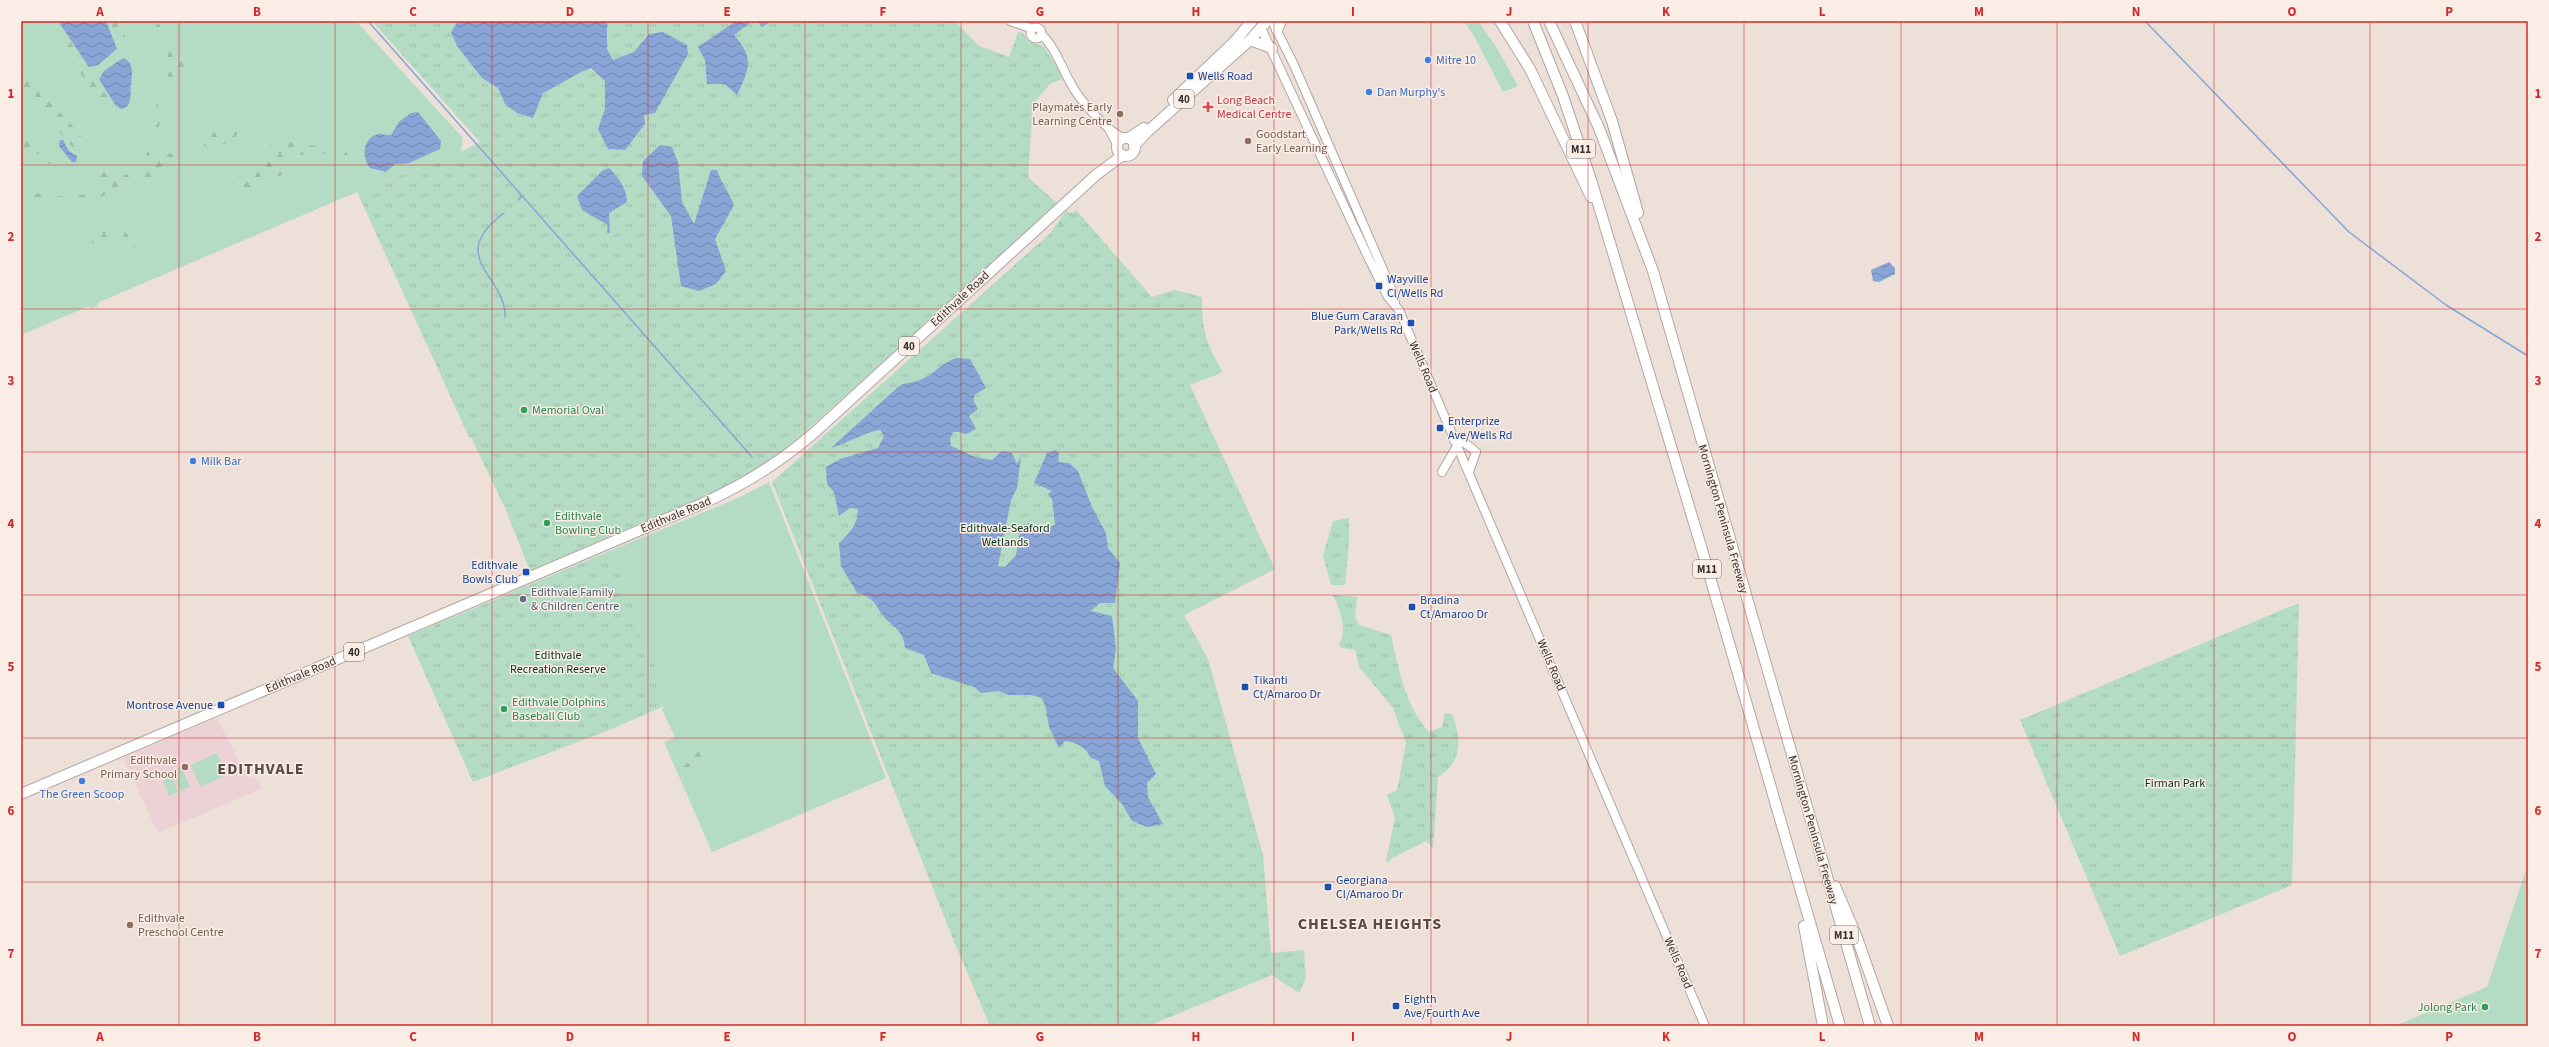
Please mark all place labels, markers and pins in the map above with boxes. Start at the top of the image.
place label: Mitre 10 [1436,52,1476,69]
marker: Mitre 10 [1423,55,1433,65]
place label: Wells Road [1198,68,1253,85]
marker: Wells Road [1185,71,1195,81]
place label: Dan Murphy's [1377,84,1445,101]
marker: Dan Murphy's [1364,87,1374,97]
place label: Long Beach Medical Centre [1217,92,1292,123]
place label: Playmates Early Learning Centre [1032,99,1112,130]
marker: Long Beach Medical Centre [1202,101,1214,113]
marker: Playmates Early Learning Centre [1115,109,1125,119]
place label: Goodstart Early Learning [1256,126,1327,157]
marker: Goodstart Early Learning [1243,136,1253,146]
place label: Wayville Cl/Wells Rd [1387,271,1443,302]
marker: Wayville Cl/Wells Rd [1374,281,1384,291]
place label: Blue Gum Caravan Park/Wells Rd [1311,308,1403,339]
marker: Blue Gum Caravan Park/Wells Rd [1406,318,1416,328]
place label: Memorial Oval [532,402,604,419]
marker: Memorial Oval [519,405,529,415]
place label: Enterprize Ave/Wells Rd [1448,413,1512,444]
marker: Enterprize Ave/Wells Rd [1435,423,1445,433]
place label: Milk Bar [201,453,242,470]
marker: Milk Bar [188,456,198,466]
place label: Edithvale Bowling Club [555,508,622,539]
marker: Edithvale Bowling Club [542,518,552,528]
place label: Edithvale Bowls Club [462,557,518,588]
marker: Edithvale Bowls Club [521,567,531,577]
place label: Edithvale Family & Children Centre [531,584,619,615]
place label: Bradina Ct/Amaroo Dr [1420,592,1489,623]
marker: Edithvale Family & Children Centre [518,594,528,604]
marker: Bradina Ct/Amaroo Dr [1407,602,1417,612]
place label: Tikanti Ct/Amaroo Dr [1253,672,1322,703]
marker: Tikanti Ct/Amaroo Dr [1240,682,1250,692]
place label: Edithvale Dolphins Baseball Club [512,694,606,725]
place label: Montrose Avenue [126,697,213,714]
marker: Montrose Avenue [216,700,226,710]
marker: Edithvale Dolphins Baseball Club [499,704,509,714]
place label: Edithvale Primary School [100,752,177,783]
marker: Edithvale Primary School [180,762,190,772]
marker: The Green Scoop [77,776,87,786]
place label: The Green Scoop [40,786,125,803]
place label: Georgiana Cl/Amaroo Dr [1336,872,1404,903]
marker: Georgiana Cl/Amaroo Dr [1323,882,1333,892]
place label: Edithvale Preschool Centre [138,910,224,941]
marker: Edithvale Preschool Centre [125,920,135,930]
place label: Eighth Ave/Fourth Ave [1404,991,1480,1022]
place label: Jolong Park [2418,999,2477,1016]
marker: Eighth Ave/Fourth Ave [1391,1001,1401,1011]
marker: Jolong Park [2480,1002,2490,1012]

